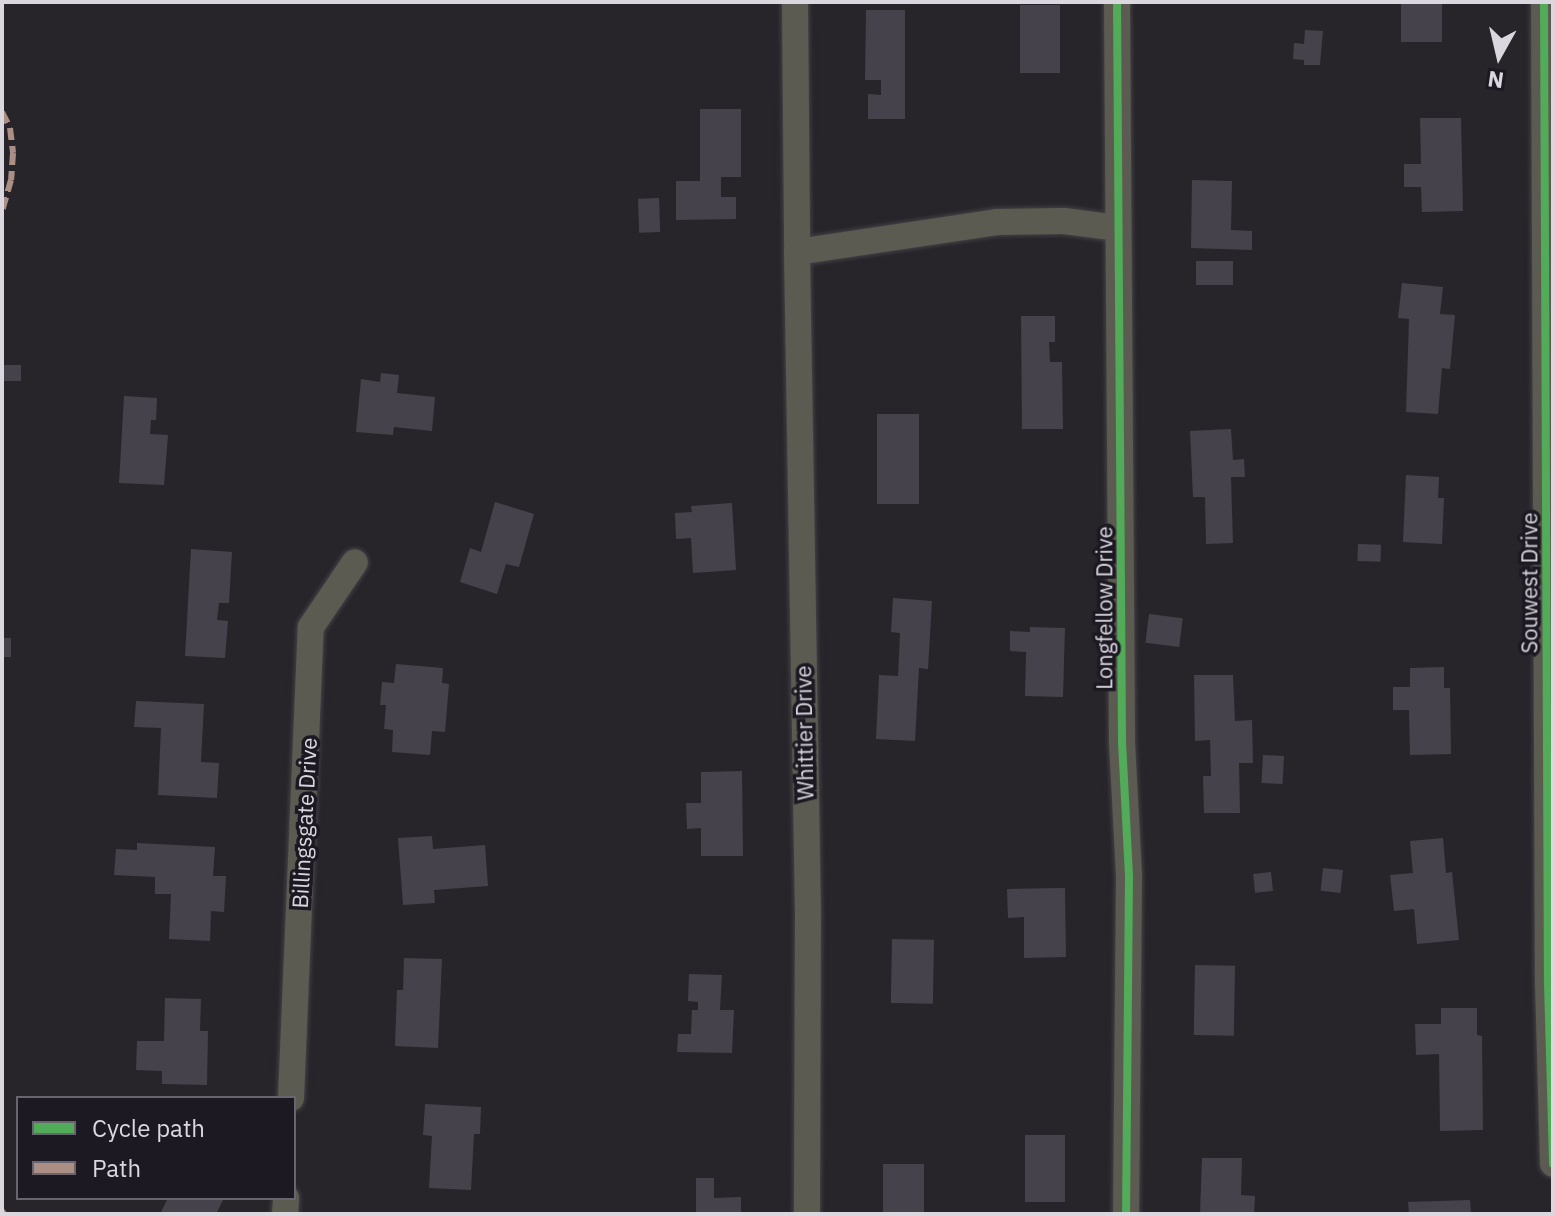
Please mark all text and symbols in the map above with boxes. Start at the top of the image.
north arrow [1459,16,1539,96]
text: N [1486,65,1505,96]
street label: Souwest Drive [1516,513,1542,653]
street label: Longfellow Drive [1091,526,1117,690]
street label: Whittier Drive [790,665,818,801]
street label: Billingsgate Drive [286,737,322,909]
legend [16,1096,296,1200]
text: Cycle path [92,1112,205,1144]
text: Path [92,1152,141,1184]

